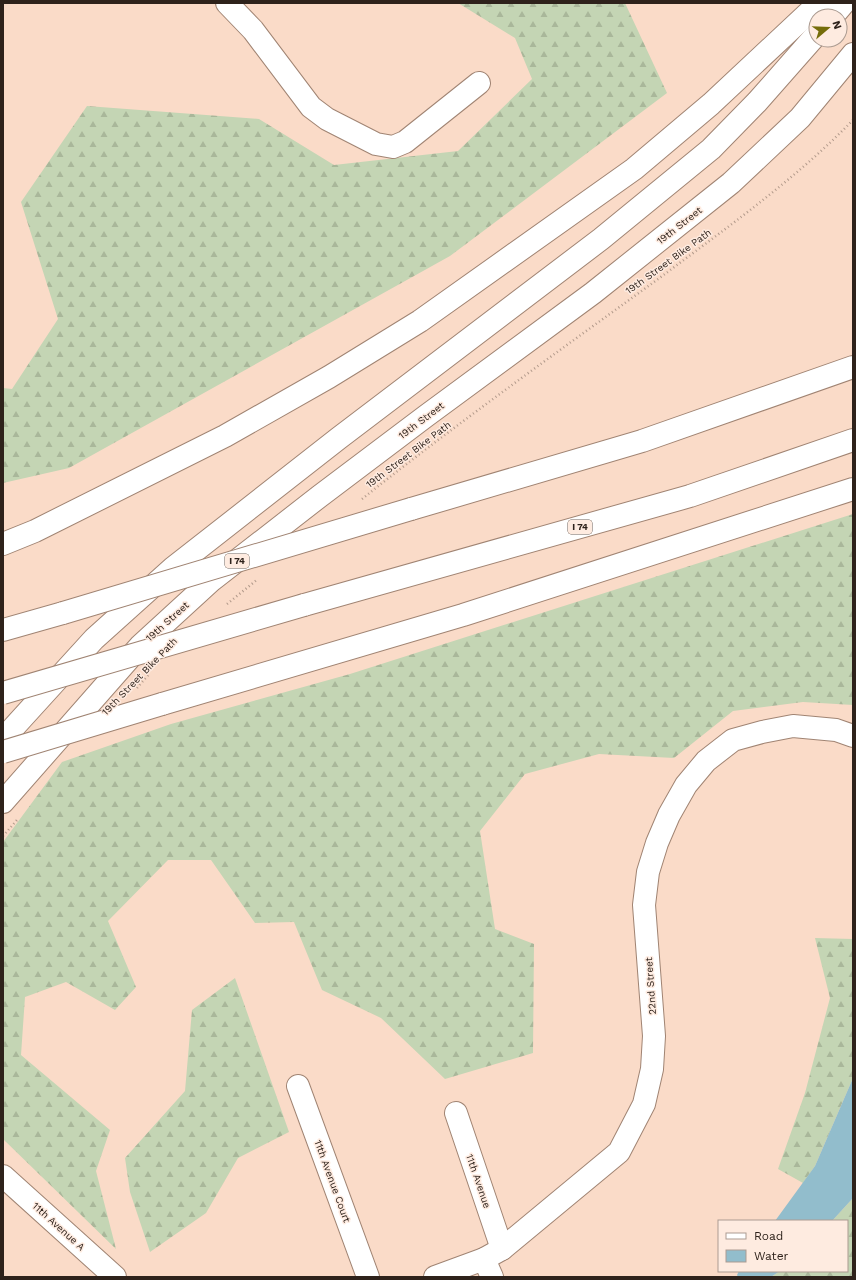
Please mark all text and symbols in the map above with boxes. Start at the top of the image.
north arrow [808,8,848,48]
text: N [830,19,844,31]
street label: 19th Street [655,204,705,246]
street label: 19th Street Bike Path [623,227,713,296]
street label: 19th Street [396,399,447,441]
street label: 19th Street Bike Path [364,419,453,490]
road number: I 74 [568,520,592,534]
road number: I 74 [225,554,249,568]
street label: 19th Street [144,599,192,644]
street label: 19th Street Bike Path [100,635,179,717]
street label: 22nd Street [643,956,658,1015]
street label: 11th Avenue Court [312,1138,353,1225]
street label: 11th Avenue [464,1153,493,1210]
street label: 11th Avenue A [30,1200,87,1253]
legend [718,1220,848,1272]
text: Road [754,1229,783,1243]
text: Water [754,1249,789,1263]

